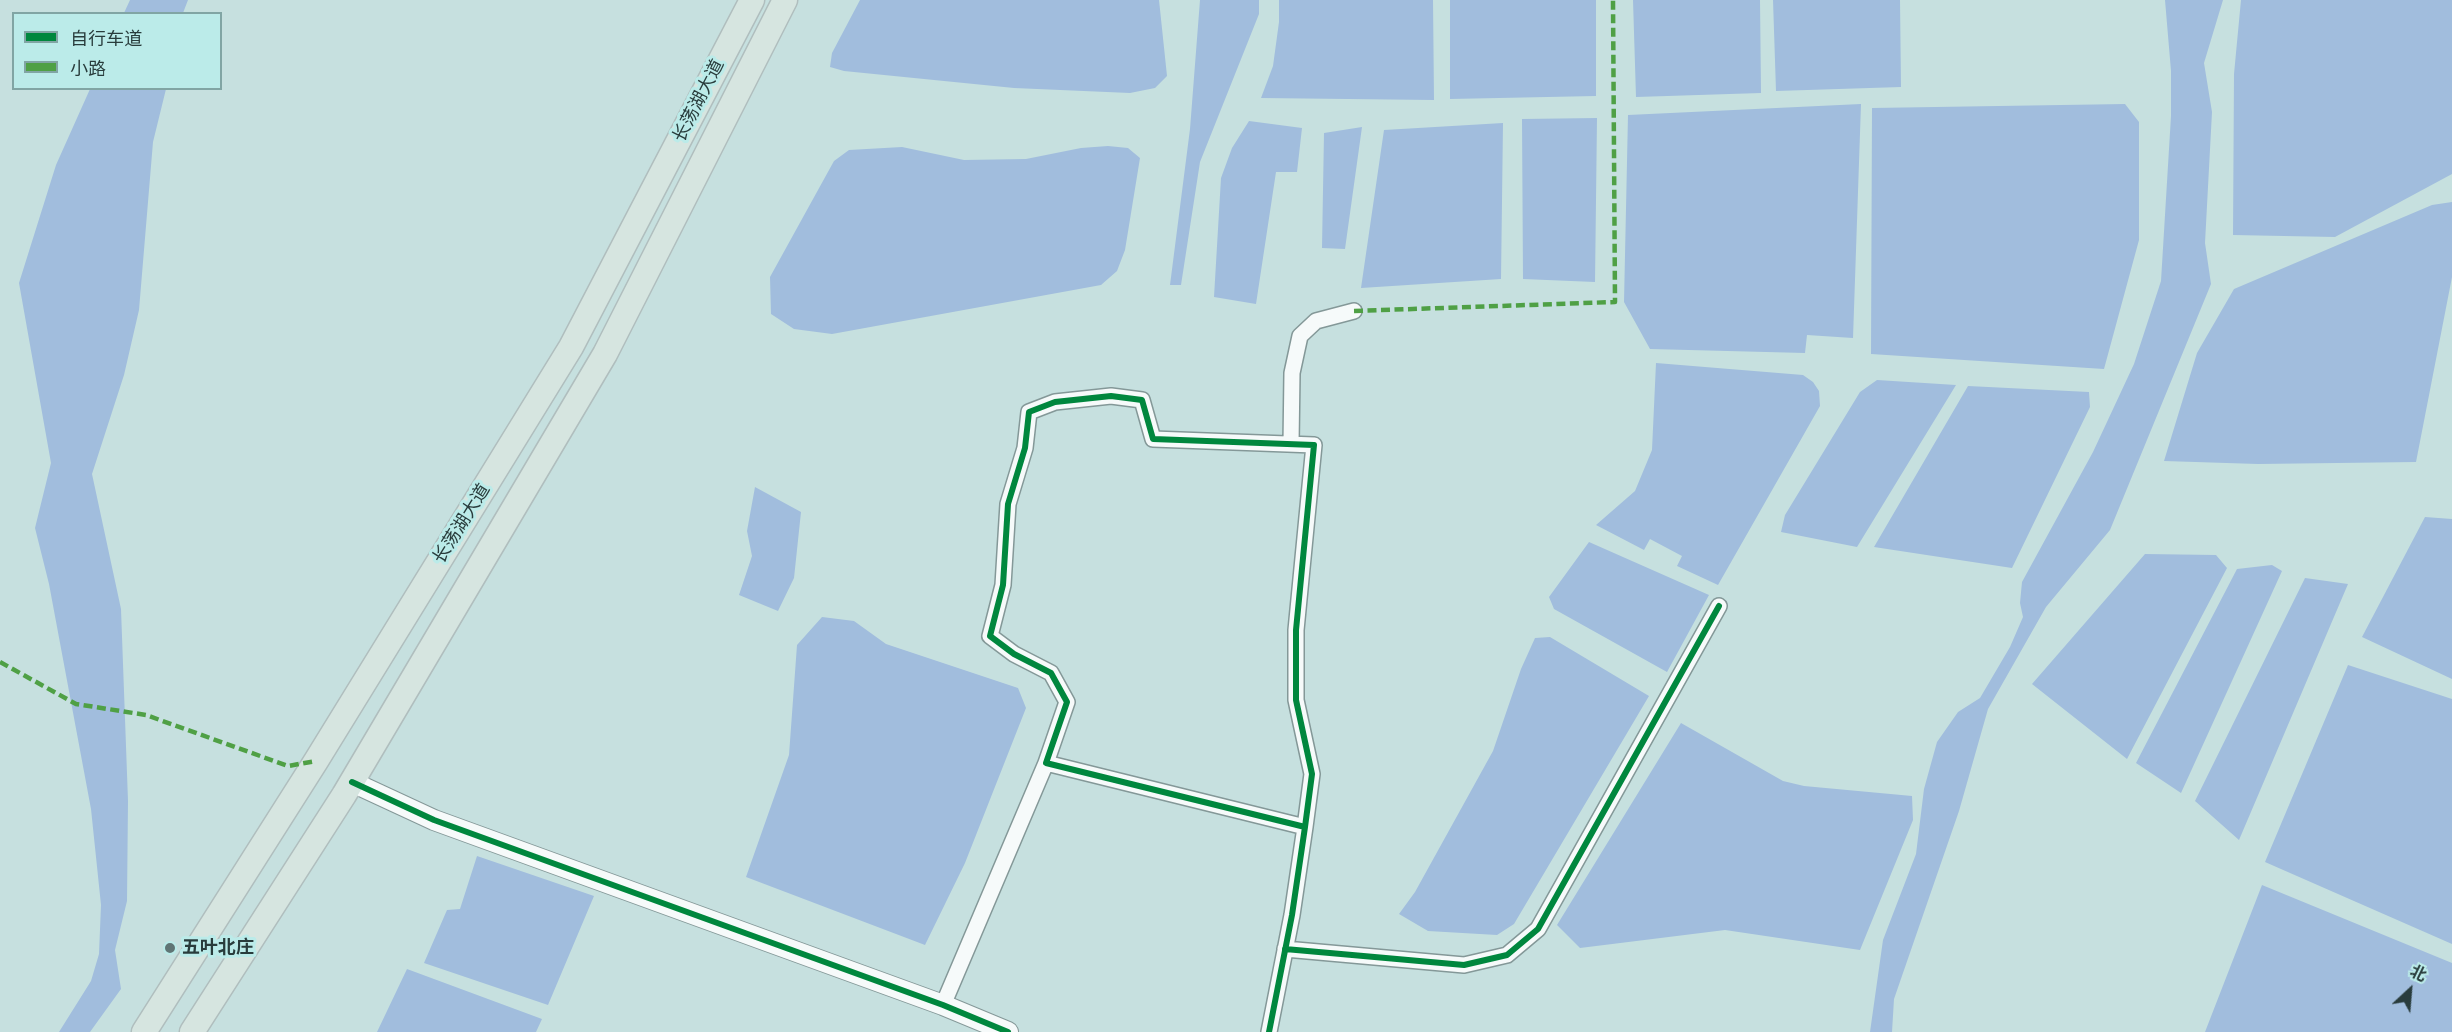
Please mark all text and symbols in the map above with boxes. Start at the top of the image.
legend [12,12,222,90]
text: 自行车道 [70,29,142,49]
street label: 长荡湖大道 [669,56,729,146]
text: 小路 [70,59,106,79]
street label: 长荡湖大道 [429,480,495,568]
place label: 五叶北庄 [182,937,254,959]
marker: 五叶北庄 [163,941,177,955]
north arrow [2380,960,2440,1020]
text: 北 [2407,962,2429,985]

